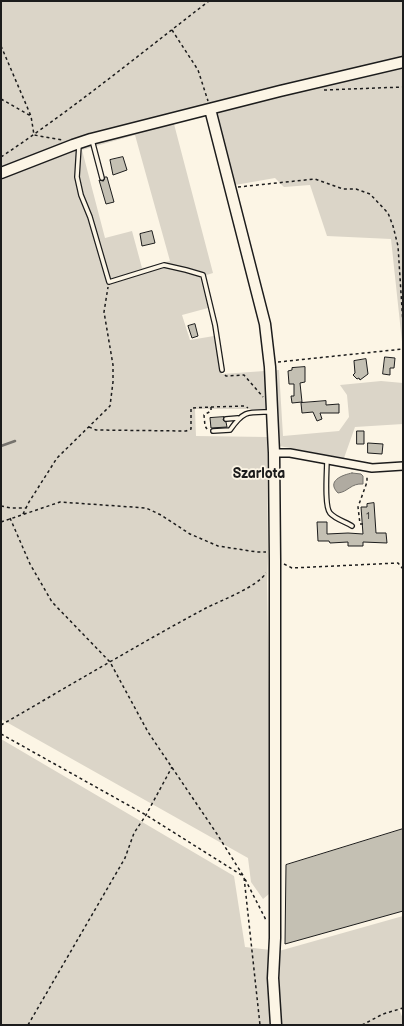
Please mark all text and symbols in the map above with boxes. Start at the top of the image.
district label: Szarlota [233,466,285,482]
house number: 1 [366,510,370,522]

